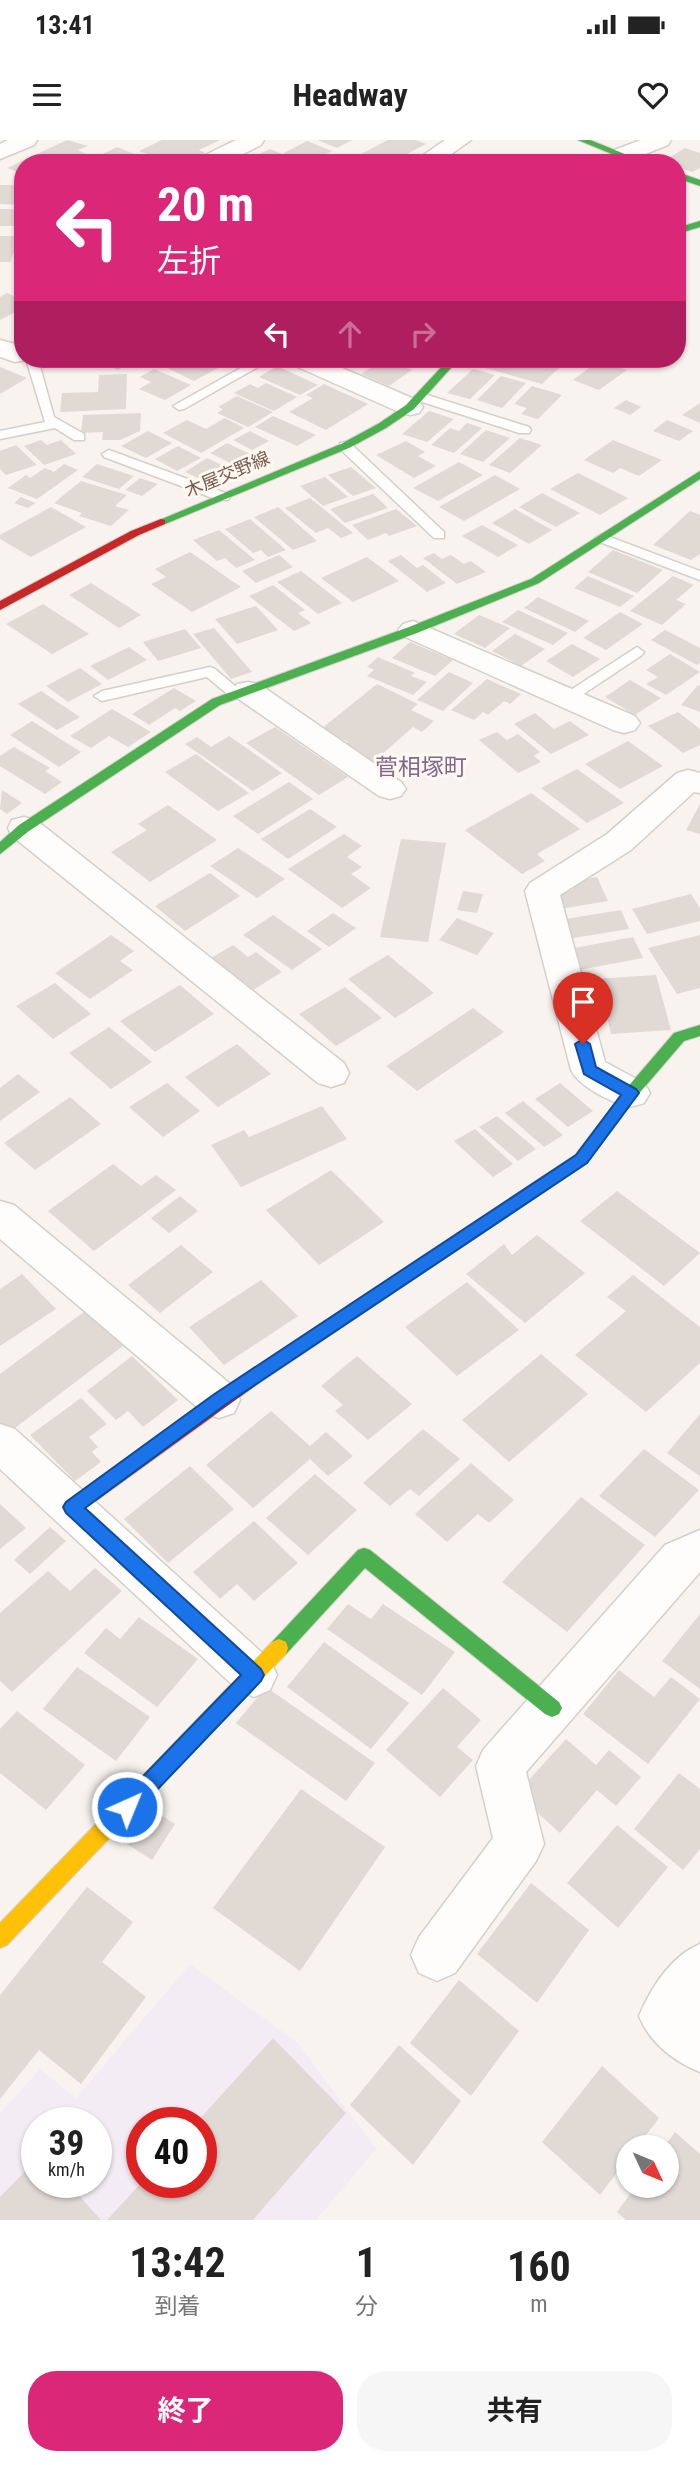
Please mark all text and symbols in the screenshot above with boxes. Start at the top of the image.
text: 13:41 [35,10,95,40]
icon: menu [28,76,66,114]
text: Headway [292,76,408,114]
icon: heart [634,76,672,114]
text: 20 m [157,176,254,233]
icon: left [42,182,133,273]
text: 左折 [157,242,221,280]
icon: left [258,315,296,353]
icon: ahead [331,315,369,353]
icon: right [404,315,442,353]
street label: 木屋交野線 [181,447,273,501]
district label: 菅相塚町 [375,754,467,781]
pin [553,972,613,1044]
icon: arrive [564,983,602,1021]
position arrow [90,1770,164,1844]
speed limit sign: 40 [126,2107,217,2198]
text: 39 [49,2123,84,2164]
north arrow [616,2135,679,2198]
map controls [616,2135,679,2198]
text: km/h [48,2159,85,2180]
text: 13:42 [129,2238,226,2287]
text: 1 [356,2238,377,2287]
text: 160 [507,2242,571,2291]
text: m [530,2291,548,2318]
text: 到着 [154,2293,200,2320]
text: 分 [355,2293,378,2320]
button: 終了 [28,2371,343,2451]
button: 共有 [357,2371,672,2451]

